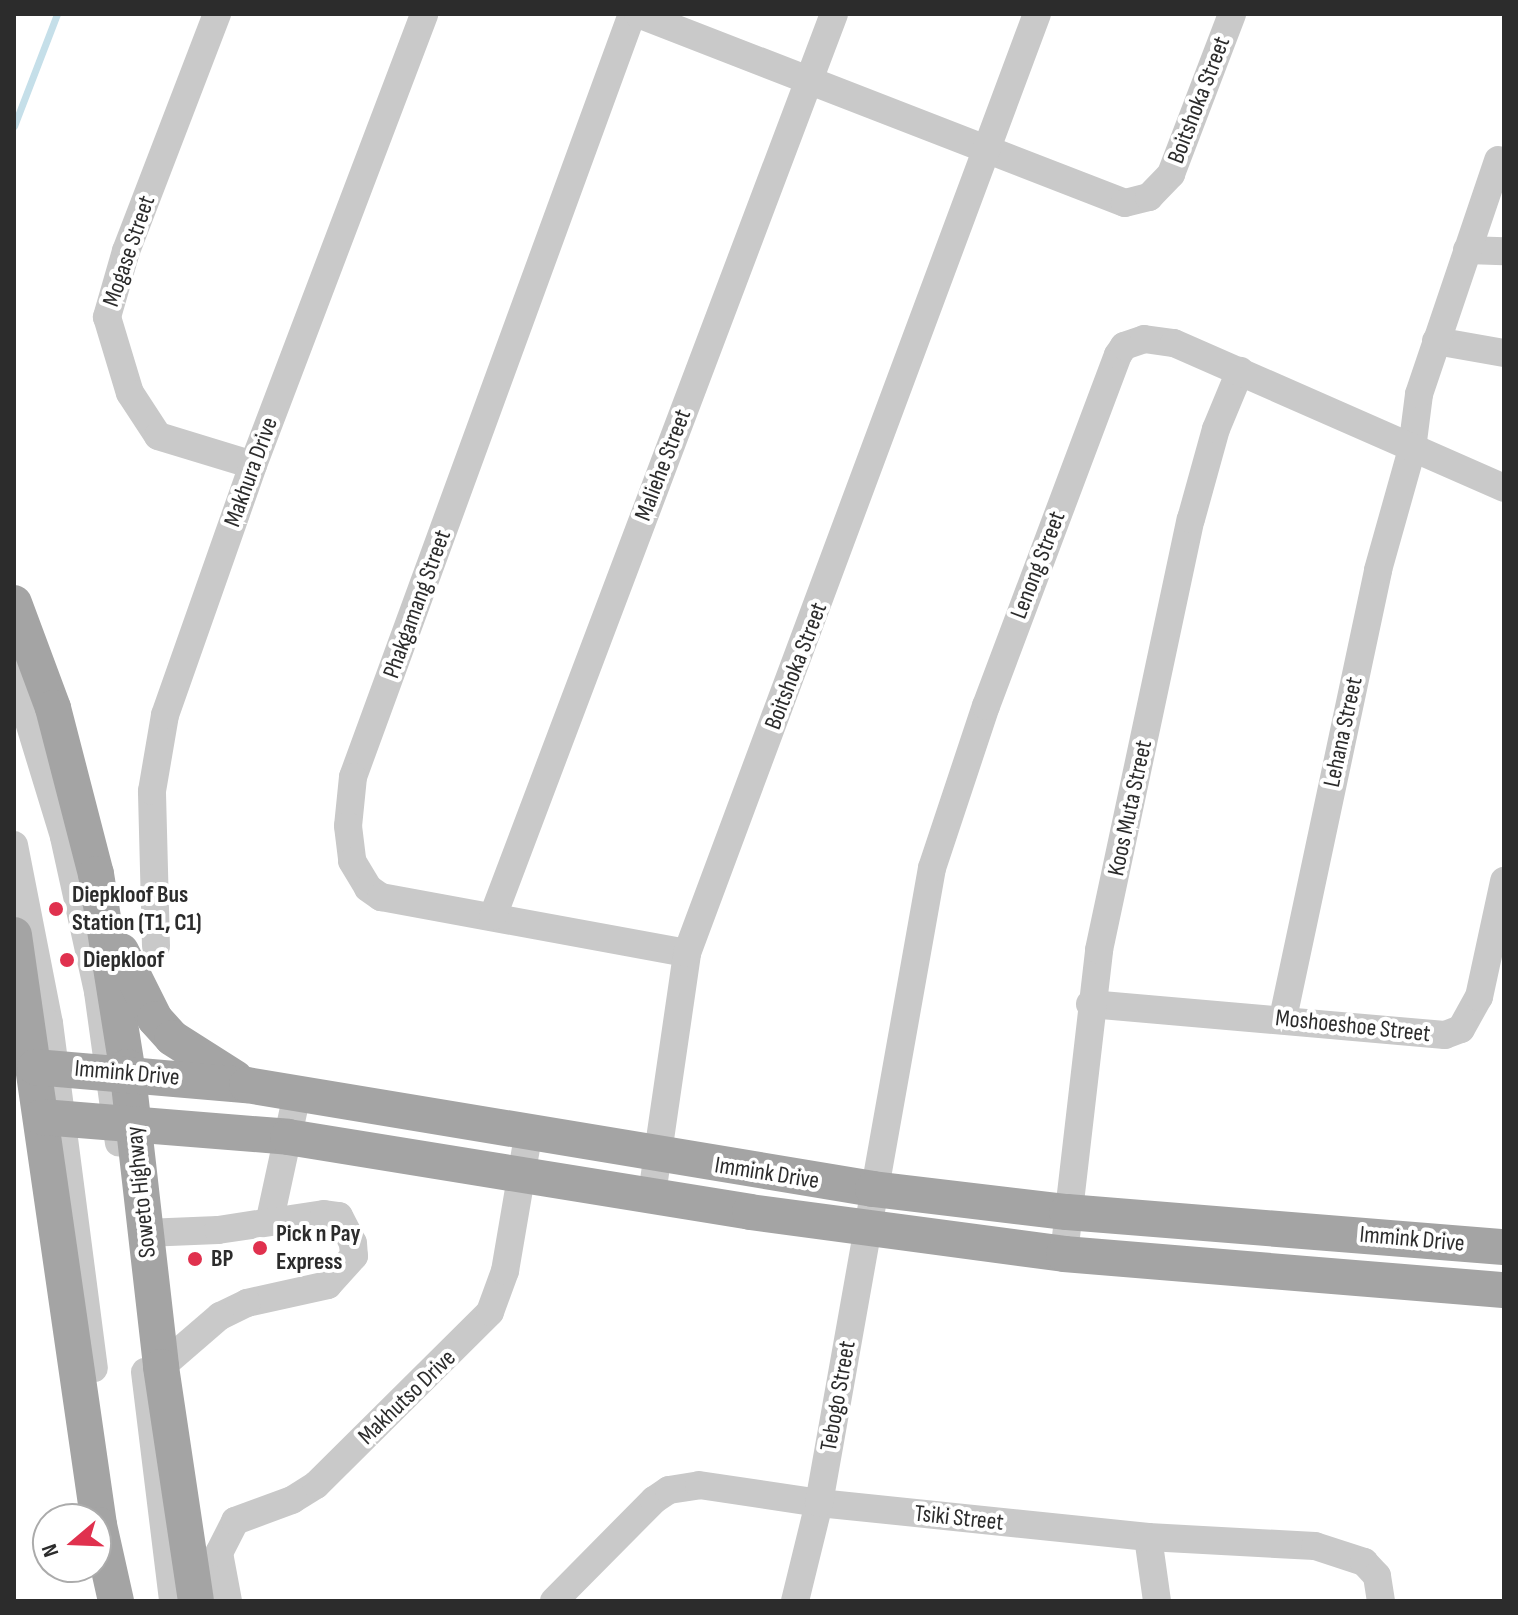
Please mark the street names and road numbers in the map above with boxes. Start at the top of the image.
street label: Boitshoka Street [1162,32,1236,168]
street label: Mogase Street [97,192,161,310]
street label: Maliehe Street [629,405,697,525]
street label: Makhura Drive [218,413,284,531]
street label: Lenong Street [1004,507,1072,623]
street label: Phakgamang Street [377,526,457,682]
street label: Boitshoka Street [759,598,833,734]
street label: Lehana Street [1317,674,1369,790]
street label: Koos Muta Street [1102,738,1158,878]
street label: Moshoeshoe Street [1274,1004,1432,1048]
street label: Immink Drive [73,1054,181,1092]
street label: Soweto Highway [120,1125,162,1259]
street label: Immink Drive [713,1151,821,1195]
street label: Immink Drive [1358,1220,1466,1258]
street label: Tebogo Street [814,1339,862,1453]
street label: Makhutso Drive [352,1343,462,1451]
street label: Tsiki Street [913,1499,1005,1537]

